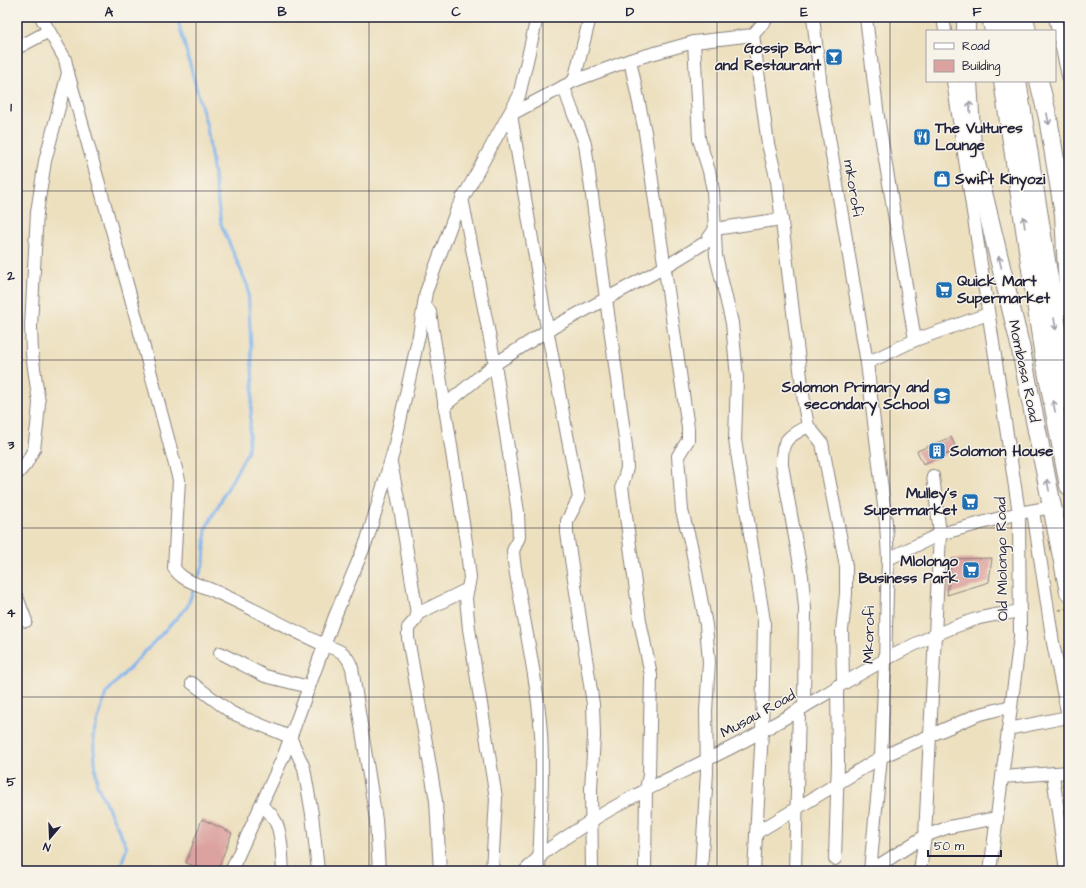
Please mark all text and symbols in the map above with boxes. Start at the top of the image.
text: A [105,3,114,21]
text: B [277,3,287,21]
text: C [451,3,461,21]
text: D [626,3,635,21]
text: E [800,3,808,21]
text: F [972,3,982,21]
legend [926,30,1056,82]
place label: Gossip Bar and Restaurant [714,38,822,76]
text: Road [962,38,990,55]
bar icon: Gossip Bar and Restaurant [824,47,844,67]
text: Building [962,58,1000,76]
text: 1 [10,98,12,116]
one-way arrow [966,101,973,114]
one-way arrow [1044,112,1052,125]
place label: The Vultures Lounge [934,118,1023,158]
restaurant icon: The Vultures Lounge [912,127,932,147]
street label: mkorofi [838,158,868,219]
shop icon: Swift Kinyozi [932,169,952,189]
place label: Swift Kinyozi [954,169,1046,191]
one-way arrow [1020,216,1028,229]
one-way arrow [996,256,1003,269]
text: 2 [6,267,15,285]
place label: Quick Mart Supermarket [956,271,1051,309]
supermarket icon: Quick Mart Supermarket [934,280,954,300]
one-way arrow [1051,317,1059,330]
street label: Mombasa Road [1003,318,1045,424]
place label: Solomon Primary and secondary School [781,377,930,416]
school or university icon: Solomon Primary and secondary School [932,386,952,406]
one-way arrow [1050,400,1058,413]
text: 3 [7,436,15,454]
building icon: Solomon House [927,441,947,461]
place label: Solomon House [949,441,1053,462]
one-way arrow [1043,479,1051,492]
place label: Mulley's Supermarket [863,483,958,521]
supermarket icon: Mulley's Supermarket [960,492,980,512]
street label: Old Mlolongo Road [990,496,1015,621]
place label: Mlolongo Business Park [859,551,959,589]
supermarket icon: Mlolongo Business Park [961,560,981,580]
text: 4 [7,604,16,622]
street label: Mkorofi [858,605,880,664]
street label: Musau Road [716,684,800,743]
text: 5 [6,773,16,791]
north arrow [30,818,70,858]
scale bar [928,832,1001,858]
text: 50 m [934,838,965,855]
text: N [41,839,53,855]

